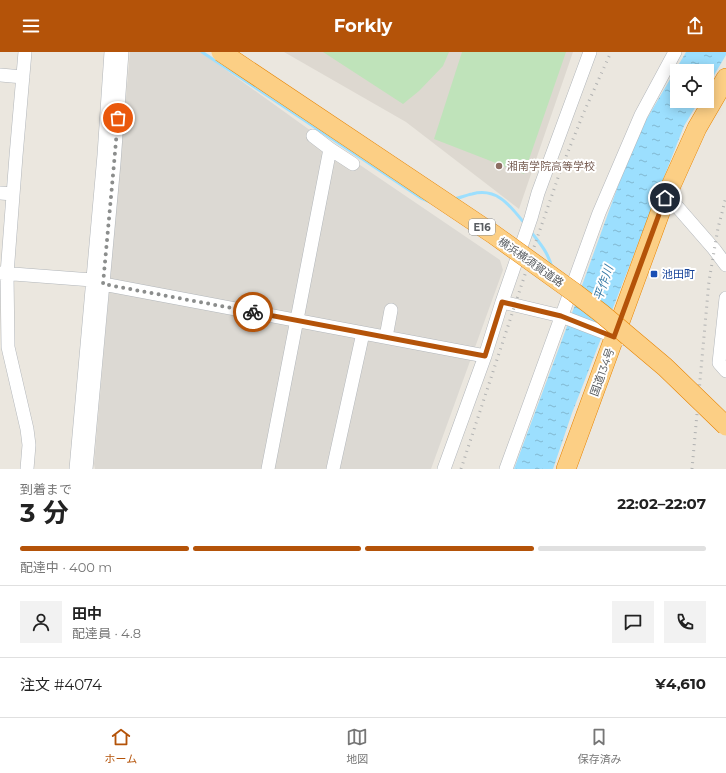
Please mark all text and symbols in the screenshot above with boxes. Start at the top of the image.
icon: menu [20,15,42,37]
text: Forkly [334,15,392,37]
icon: share [684,15,706,37]
map controls [670,64,714,108]
button: locate [670,64,714,108]
pin [101,101,135,135]
icon: bag [107,107,129,129]
place label: 湘南学院高等学校 [507,159,595,173]
marker: 湘南学院高等学校 [494,161,504,171]
pin [648,181,682,215]
icon: home [654,187,676,209]
road number: E16 [469,219,495,235]
street label: 横浜横須賀道路 [495,234,567,290]
water label: 平作川 [590,262,617,302]
place label: 池田町 [662,267,695,281]
marker: 池田町 [649,269,659,279]
courier [233,292,273,332]
icon: bike [242,301,264,323]
street label: 国道134号 [587,346,617,398]
text: 到着まで [20,481,72,497]
text: 22:02–22:07 [617,494,706,513]
text: 3 分 [20,497,69,529]
text: 配達中 · 400 m [20,559,112,575]
button: person [20,601,62,643]
button: chat [612,601,654,643]
button: phone [664,601,706,643]
text: 田中 [72,604,102,623]
text: 配達員 · 4.8 [72,625,141,641]
text: ¥4,610 [655,674,706,693]
text: 注文 #4074 [20,675,102,694]
tab: ホーム [105,726,137,766]
tab: 地図 [346,726,368,766]
tab: 保存済み [577,726,621,766]

